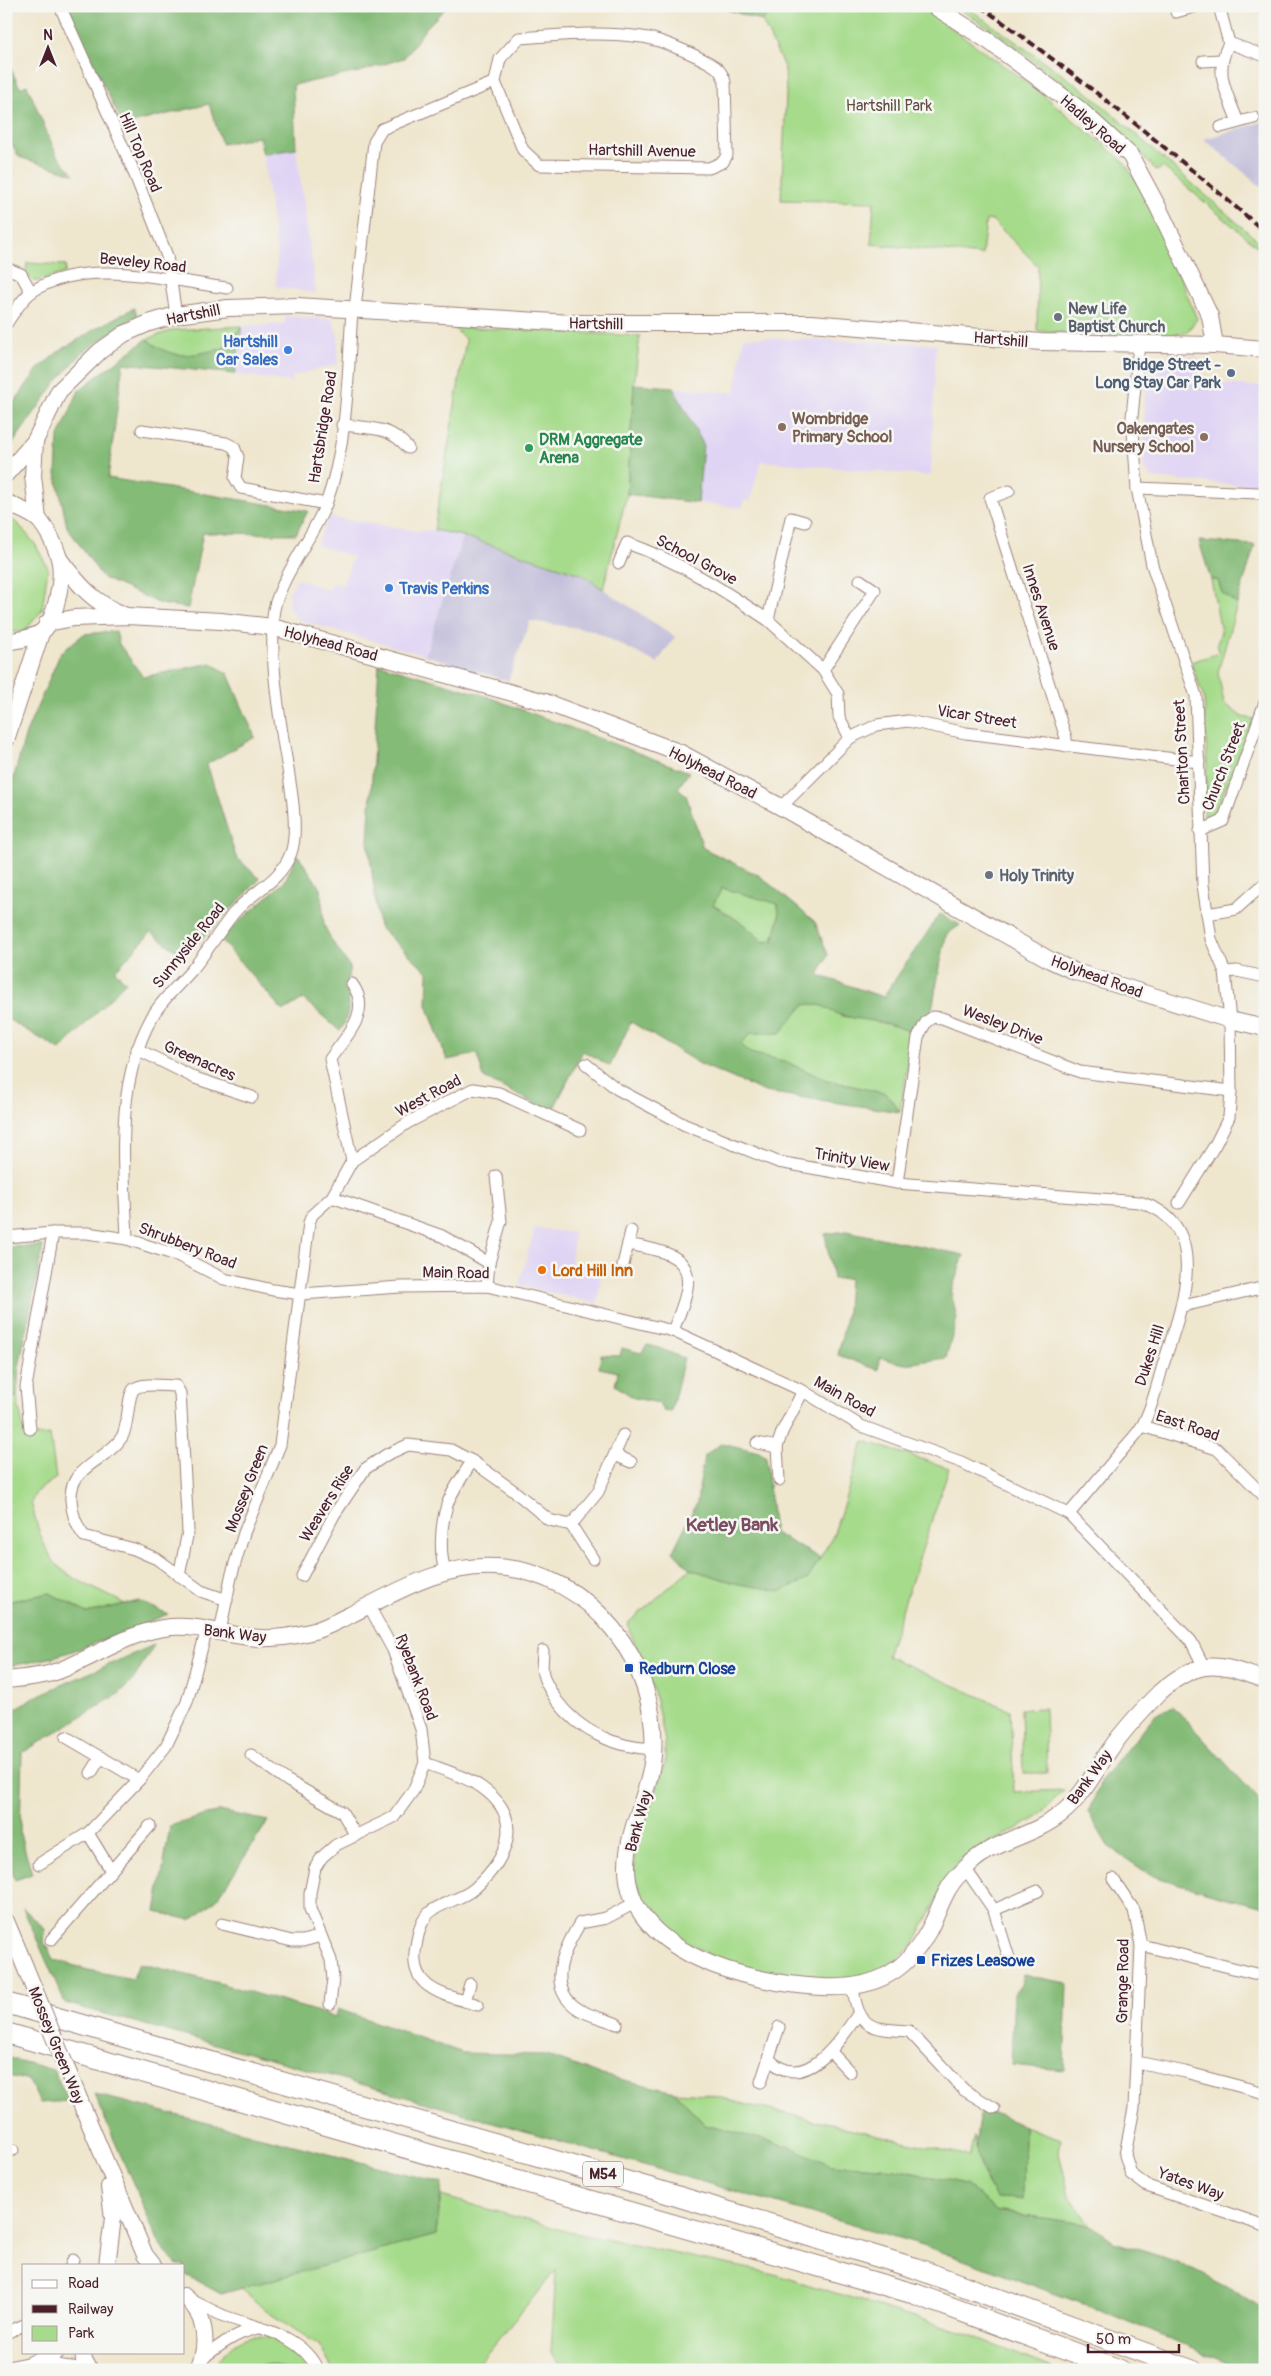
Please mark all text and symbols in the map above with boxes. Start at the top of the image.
north arrow [22,22,72,72]
text: N [43,27,53,44]
street label: Hadley Road [1055,91,1129,159]
park label: Hartshill Park [846,96,933,116]
street label: Hill Top Road [114,109,166,195]
street label: Hartshill Avenue [588,140,696,162]
street label: Beveley Road [99,248,187,277]
place label: New Life Baptist Church [1068,299,1166,337]
street label: Hartshill [164,300,222,330]
marker: New Life Baptist Church [1052,311,1064,323]
street label: Hartshill [568,314,624,334]
street label: Hartshill [973,328,1029,352]
place label: Hartshill Car Sales [216,332,279,370]
marker: Hartshill Car Sales [282,344,294,356]
place label: Bridge Street - Long Stay Car Park [1095,355,1221,393]
marker: Bridge Street - Long Stay Car Park [1225,367,1237,379]
street label: Hartsbridge Road [304,370,342,485]
place label: Wombridge Primary School [792,409,892,447]
place label: Oakengates Nursery School [1092,419,1195,457]
marker: Wombridge Primary School [776,421,788,433]
place label: DRM Aggregate Arena [539,430,644,468]
marker: Oakengates Nursery School [1198,431,1210,443]
marker: DRM Aggregate Arena [523,442,535,454]
street label: School Grove [652,530,741,590]
street label: Innes Avenue [1018,561,1065,653]
place label: Travis Perkins [398,579,490,599]
marker: Travis Perkins [383,582,395,594]
street label: Holyhead Road [281,622,380,666]
street label: Charlton Street [1169,698,1195,805]
street label: Vicar Street [935,701,1019,733]
street label: Church Street [1198,719,1250,814]
street label: Holyhead Road [665,742,760,804]
place label: Holy Trinity [999,866,1074,886]
marker: Holy Trinity [983,869,995,881]
street label: Sunnyside Road [148,899,229,993]
street label: Holyhead Road [1048,951,1145,1003]
street label: Wesley Drive [959,1000,1046,1050]
street label: Greenacres [161,1036,239,1086]
street label: West Road [392,1070,465,1122]
street label: Trinity View [812,1143,891,1177]
street label: Shrubbery Road [136,1218,239,1274]
place label: Lord Hill Inn [552,1261,633,1281]
street label: Main Road [422,1262,490,1284]
marker: Lord Hill Inn [536,1264,548,1276]
street label: Dukes Hill [1131,1322,1169,1389]
street label: Main Road [810,1372,879,1422]
street label: East Road [1153,1406,1222,1446]
street label: Mossey Green [221,1441,273,1535]
street label: Weavers Rise [295,1461,359,1546]
district label: Ketley Bank [686,1513,779,1537]
street label: Bank Way [202,1620,268,1648]
street label: Ryebank Road [390,1631,442,1723]
place label: Redburn Close [639,1659,737,1679]
marker: Redburn Close [623,1662,635,1674]
street label: Bank Way [1063,1746,1117,1809]
street label: Bank Way [621,1788,657,1854]
street label: Grange Road [1112,1938,1134,2024]
place label: Frizes Leasowe [931,1951,1036,1971]
marker: Frizes Leasowe [915,1954,927,1966]
street label: Mossey Green Way [23,1984,89,2107]
road number: M54 [583,2162,623,2186]
street label: Yates Way [1154,2162,1226,2205]
legend [22,2264,185,2354]
text: Road [68,2274,99,2293]
text: Railway [68,2300,114,2319]
scale bar [1088,2321,1180,2353]
text: Park [68,2324,95,2343]
text: 50 m [1096,2330,1131,2349]

